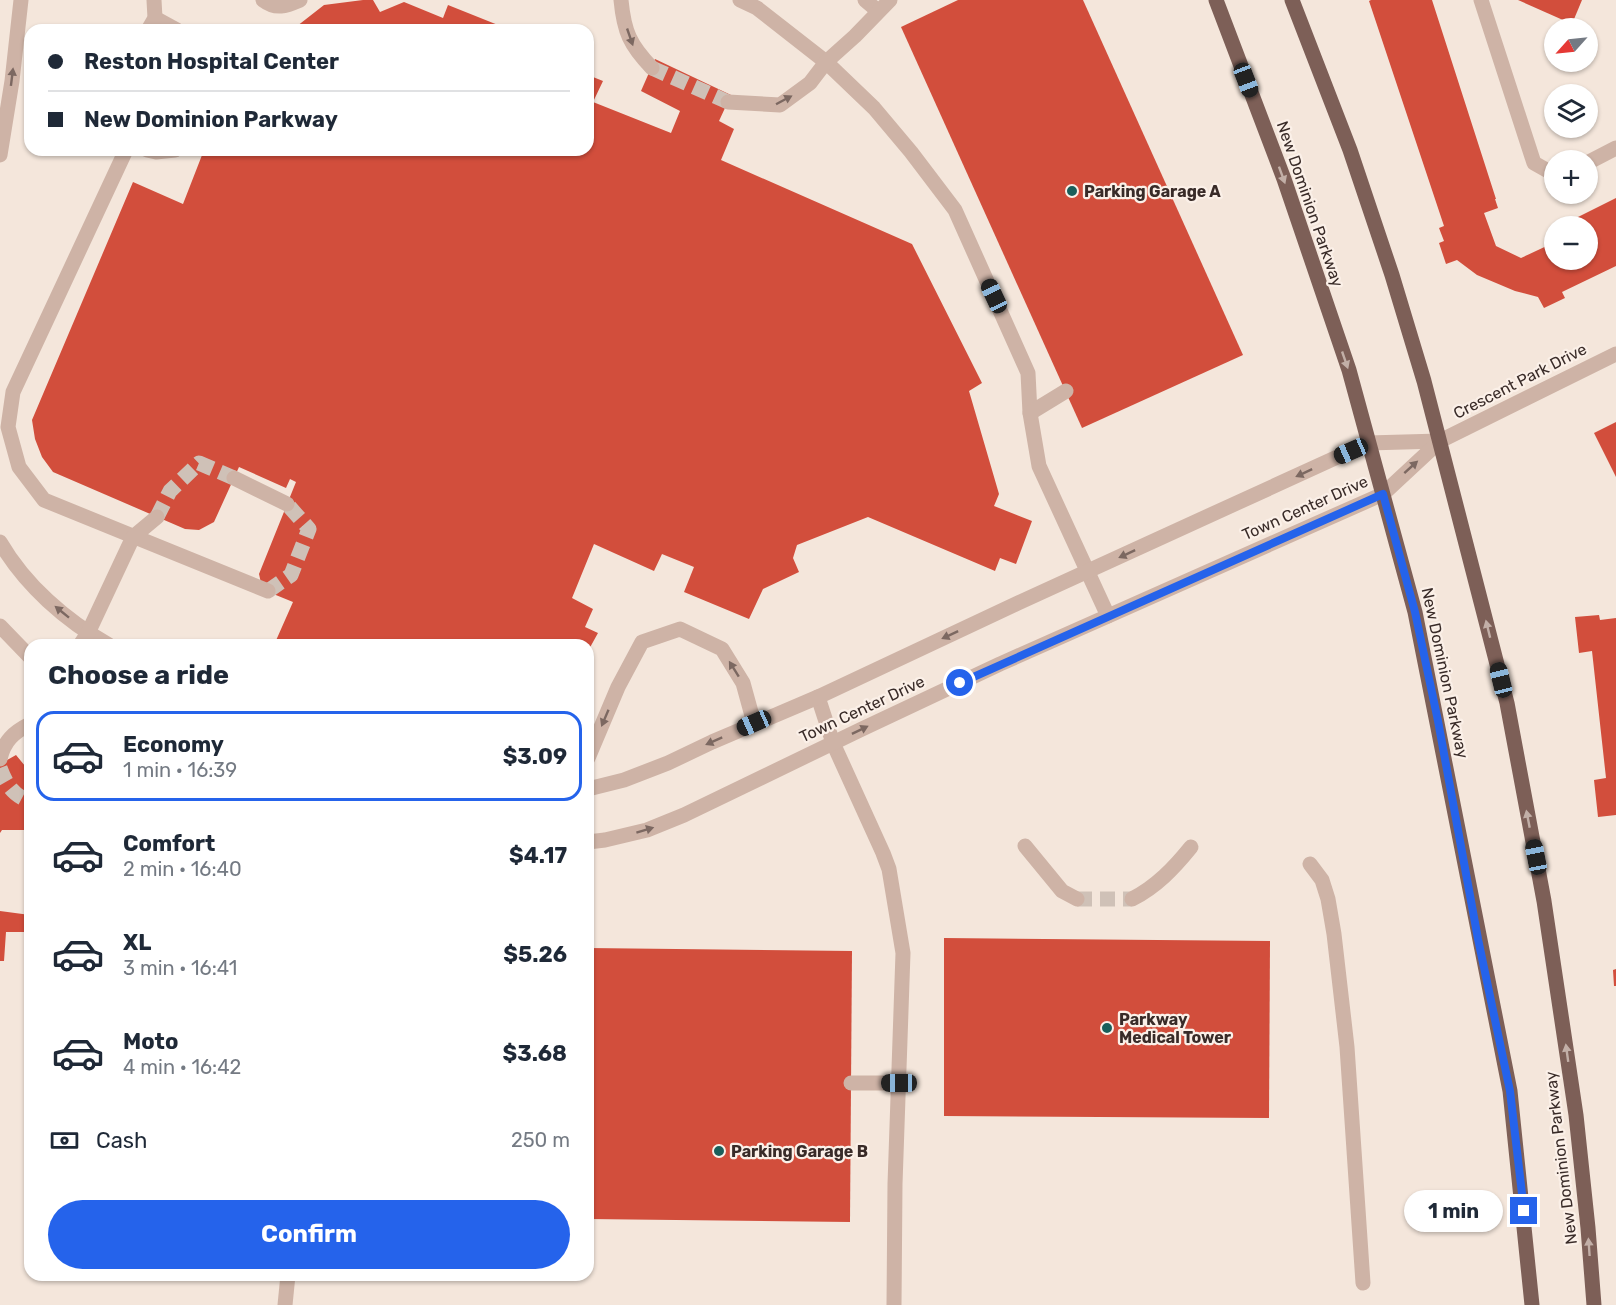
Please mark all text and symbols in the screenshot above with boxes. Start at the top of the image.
north arrow [1544,18,1598,72]
map controls [1544,18,1598,270]
one-way arrow [625,28,635,46]
text: Reston Hospital Center [84,48,339,75]
car [1231,60,1261,100]
one-way arrow [8,67,17,86]
button: layers [1544,84,1598,138]
one-way arrow [776,95,793,105]
text: New Dominion Parkway [84,106,338,133]
street label: New Dominion Parkway [1273,119,1347,290]
button: + [1544,150,1598,204]
one-way arrow [1278,166,1288,184]
place label: Parking Garage A [1084,182,1221,201]
marker: Parking Garage A [1065,184,1079,198]
button: − [1544,216,1598,270]
car [978,276,1010,316]
street label: Crescent Park Drive [1450,339,1590,423]
one-way arrow [1341,351,1350,369]
car [1331,435,1371,467]
one-way arrow [1404,461,1418,475]
one-way arrow [1296,468,1313,477]
street label: Town Center Drive [1239,472,1371,544]
one-way arrow [1117,549,1135,559]
street label: New Dominion Parkway [1418,586,1472,760]
one-way arrow [54,606,69,618]
one-way arrow [1482,619,1492,638]
one-way arrow [941,631,958,640]
text: Choose a ride [48,659,229,691]
car [1488,660,1514,700]
one-way arrow [729,661,740,677]
route start [946,669,973,696]
street label: Town Center Drive [796,672,928,746]
car [734,707,774,739]
one-way arrow [600,709,609,727]
one-way arrow [851,725,868,735]
icon: car [51,729,105,783]
text: Economy [123,731,224,758]
one-way arrow [706,736,723,745]
text: $3.09 [503,743,567,770]
text: 1 min · 16:39 [123,758,237,782]
one-way arrow [1524,809,1533,828]
one-way arrow [636,825,654,834]
icon: car [51,828,105,882]
text: Comfort [123,830,215,857]
car [1524,838,1548,876]
text: $4.17 [509,842,567,869]
text: 2 min · 16:40 [123,857,242,881]
icon: car [51,927,105,981]
text: XL [123,929,151,956]
text: $5.26 [503,941,567,968]
text: 3 min · 16:41 [123,956,237,980]
place label: Parkway Medical Tower [1119,1010,1232,1047]
marker: Parkway Medical Tower [1100,1021,1114,1035]
icon: car [51,1026,105,1080]
text: Moto [123,1028,178,1055]
text: $3.68 [502,1040,567,1067]
one-way arrow [1562,1043,1571,1062]
text: 4 min · 16:42 [123,1055,241,1079]
street label: New Dominion Parkway [1541,1070,1581,1246]
car [881,1074,917,1092]
icon: cash [48,1124,81,1157]
text: Cash [96,1127,147,1154]
text: 250 m [511,1128,570,1152]
place label: Parking Garage B [731,1142,868,1161]
marker: Parking Garage B [712,1144,726,1158]
callout: 1 min [1404,1190,1503,1232]
route end [1510,1197,1537,1224]
text: 1 min [1428,1199,1479,1223]
button: Confirm [48,1200,570,1269]
one-way arrow [1585,1237,1594,1256]

